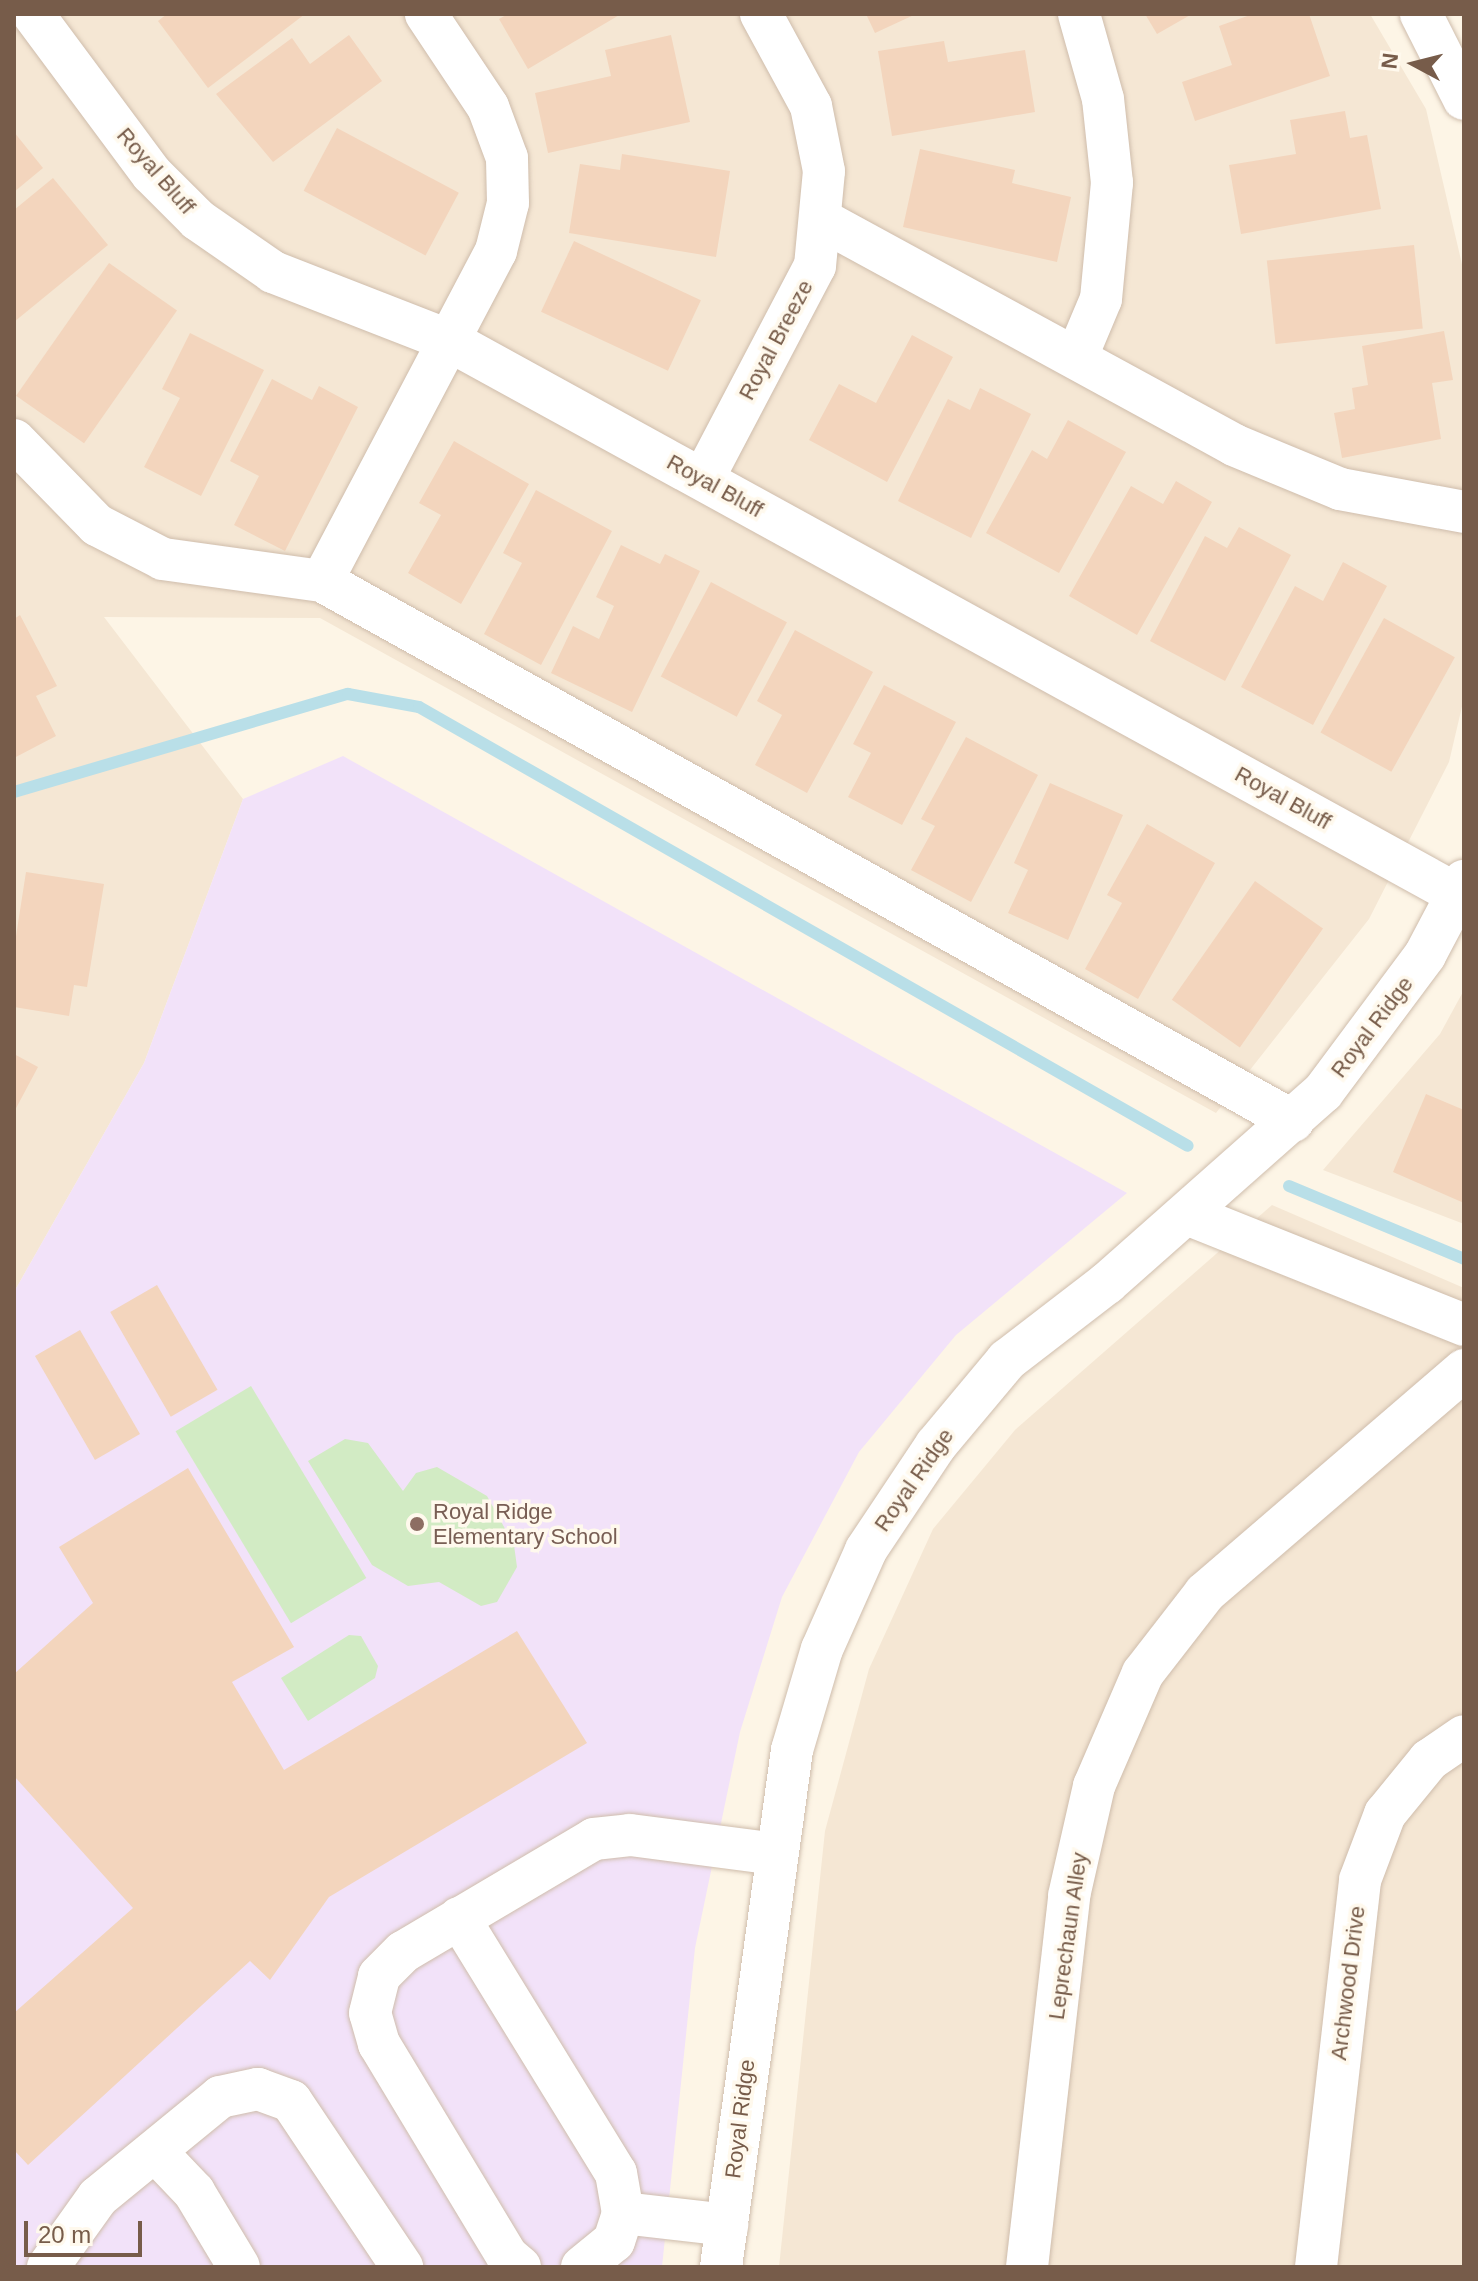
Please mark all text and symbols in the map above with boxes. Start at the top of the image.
north arrow [1374,24,1454,104]
text: N [1376,52,1403,70]
street label: Royal Bluff [111,122,201,220]
street label: Royal Breeze [733,275,819,405]
street label: Royal Bluff [662,449,768,523]
street label: Royal Bluff [1230,761,1336,835]
street label: Royal Ridge [1325,971,1419,1083]
street label: Royal Ridge [869,1423,959,1537]
place label: Royal Ridge Elementary School [433,1498,618,1550]
marker: Royal Ridge Elementary School [408,1515,426,1533]
street label: Leprechaun Alley [1043,1850,1093,2022]
street label: Archwood Drive [1325,1904,1371,2062]
street label: Royal Ridge [720,2058,760,2180]
scale bar [28,2205,146,2255]
text: 20 m [38,2221,91,2248]

